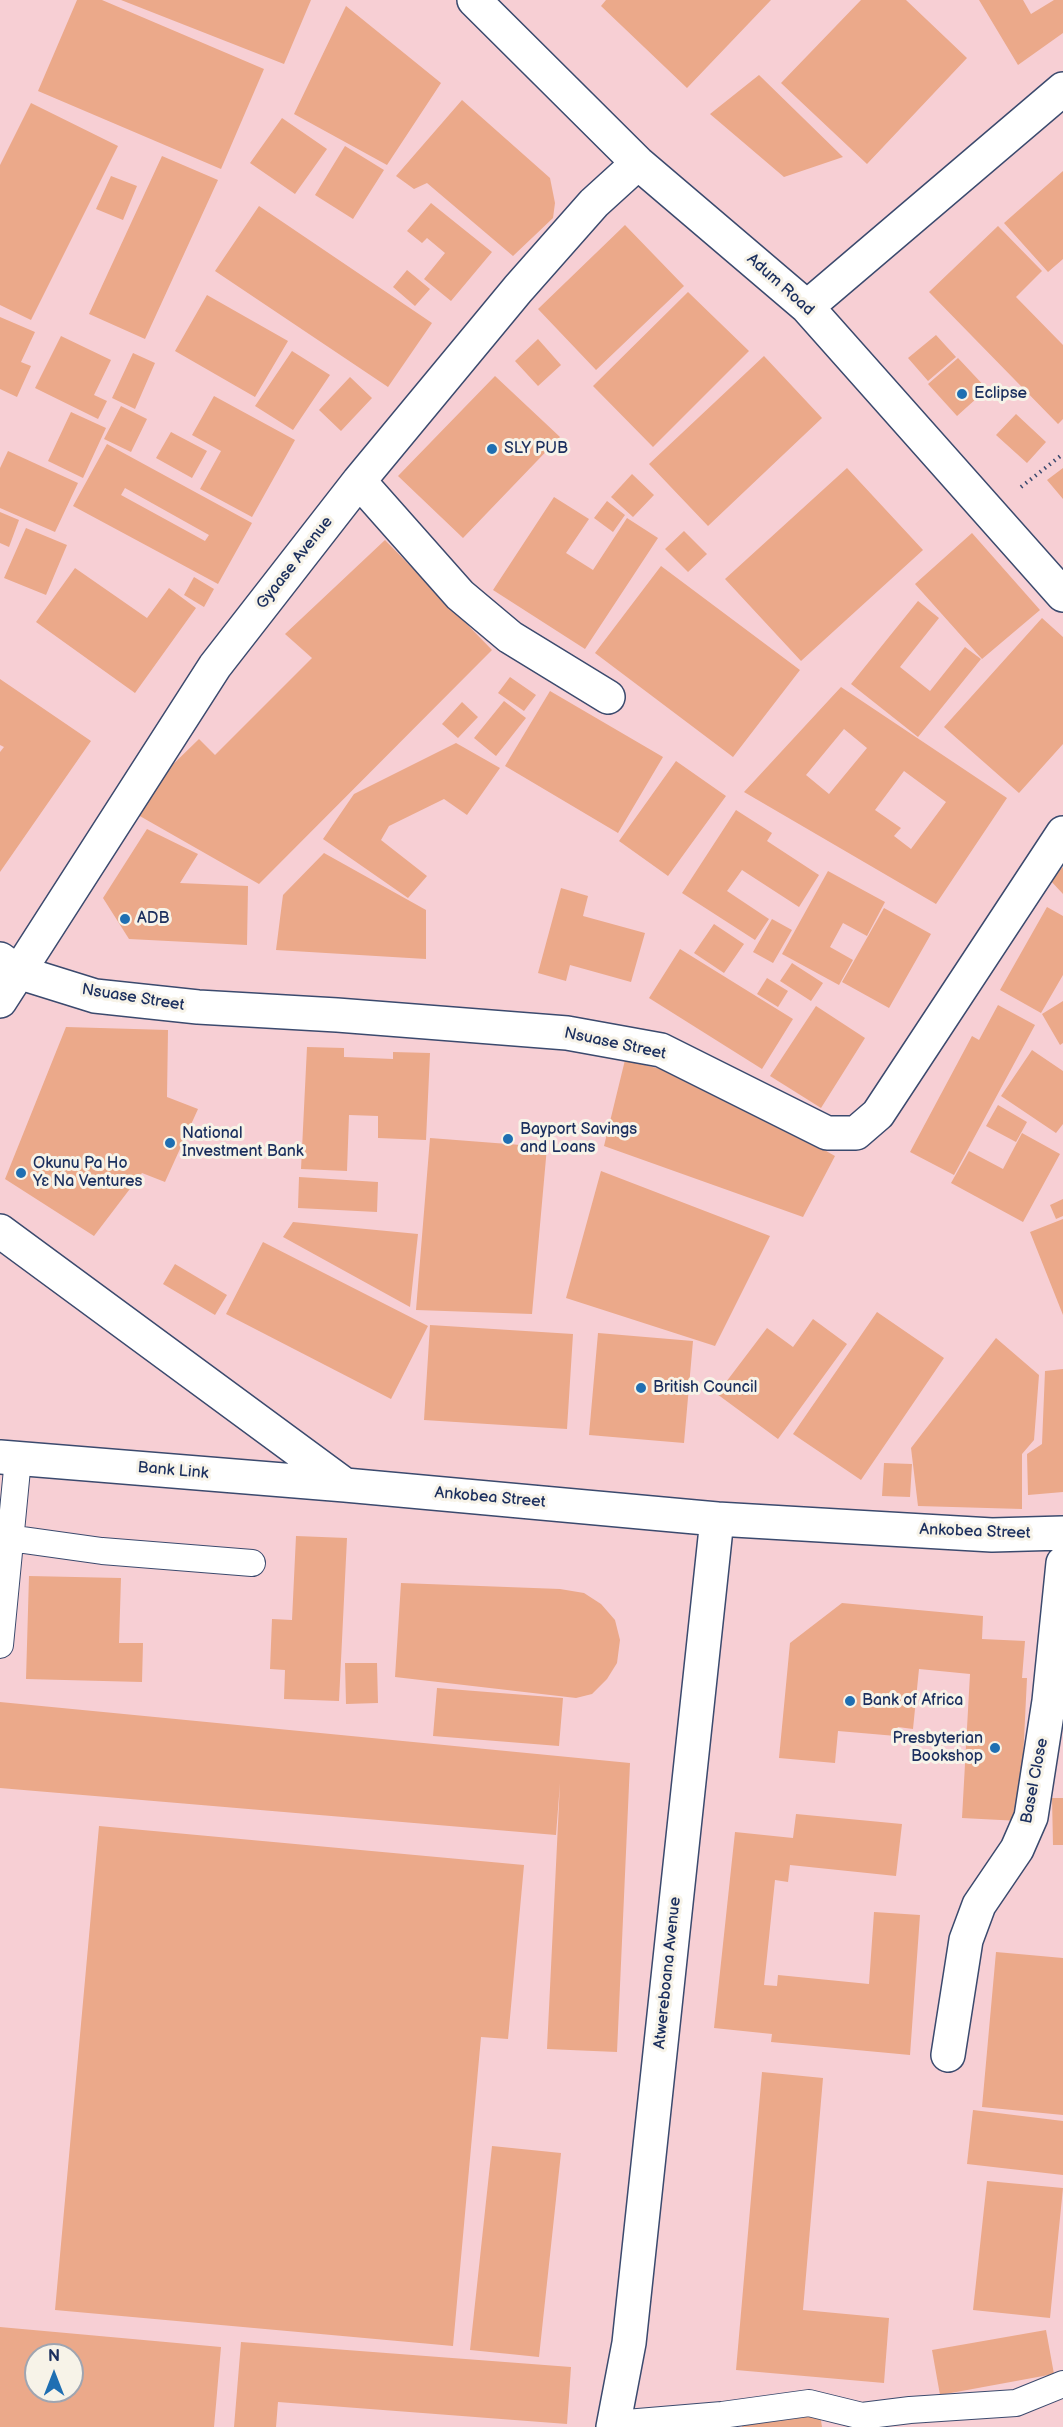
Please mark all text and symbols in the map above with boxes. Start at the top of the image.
street label: Adum Road [742,250,818,320]
place label: Eclipse [974,384,1027,404]
marker: Eclipse [955,387,969,401]
place label: SLY PUB [504,439,568,459]
marker: SLY PUB [485,442,499,456]
street label: Gyaase Avenue [253,513,337,613]
place label: ADB [137,909,169,929]
marker: ADB [118,912,132,926]
street label: Nsuase Street [80,980,186,1016]
street label: Nsuase Street [562,1024,668,1064]
place label: Bayport Savings and Loans [520,1120,637,1158]
place label: National Investment Bank [182,1124,304,1162]
marker: Bayport Savings and Loans [501,1132,515,1146]
marker: National Investment Bank [163,1136,177,1150]
place label: Okunu Pa Ho Yɛ Na Ventures [33,1154,142,1192]
marker: Okunu Pa Ho Yɛ Na Ventures [14,1166,28,1180]
place label: British Council [653,1378,757,1398]
marker: British Council [634,1381,648,1395]
street label: Bank Link [137,1458,209,1484]
street label: Ankobea Street [434,1484,546,1512]
street label: Ankobea Street [919,1520,1031,1544]
place label: Bank of Africa [862,1691,963,1711]
marker: Bank of Africa [843,1694,857,1708]
place label: Presbyterian Bookshop [893,1729,983,1767]
street label: Basel Close [1017,1737,1053,1825]
marker: Presbyterian Bookshop [988,1741,1002,1755]
street label: Atwereboana Avenue [650,1896,686,2050]
north arrow [24,2343,84,2403]
text: N [48,2347,60,2366]

